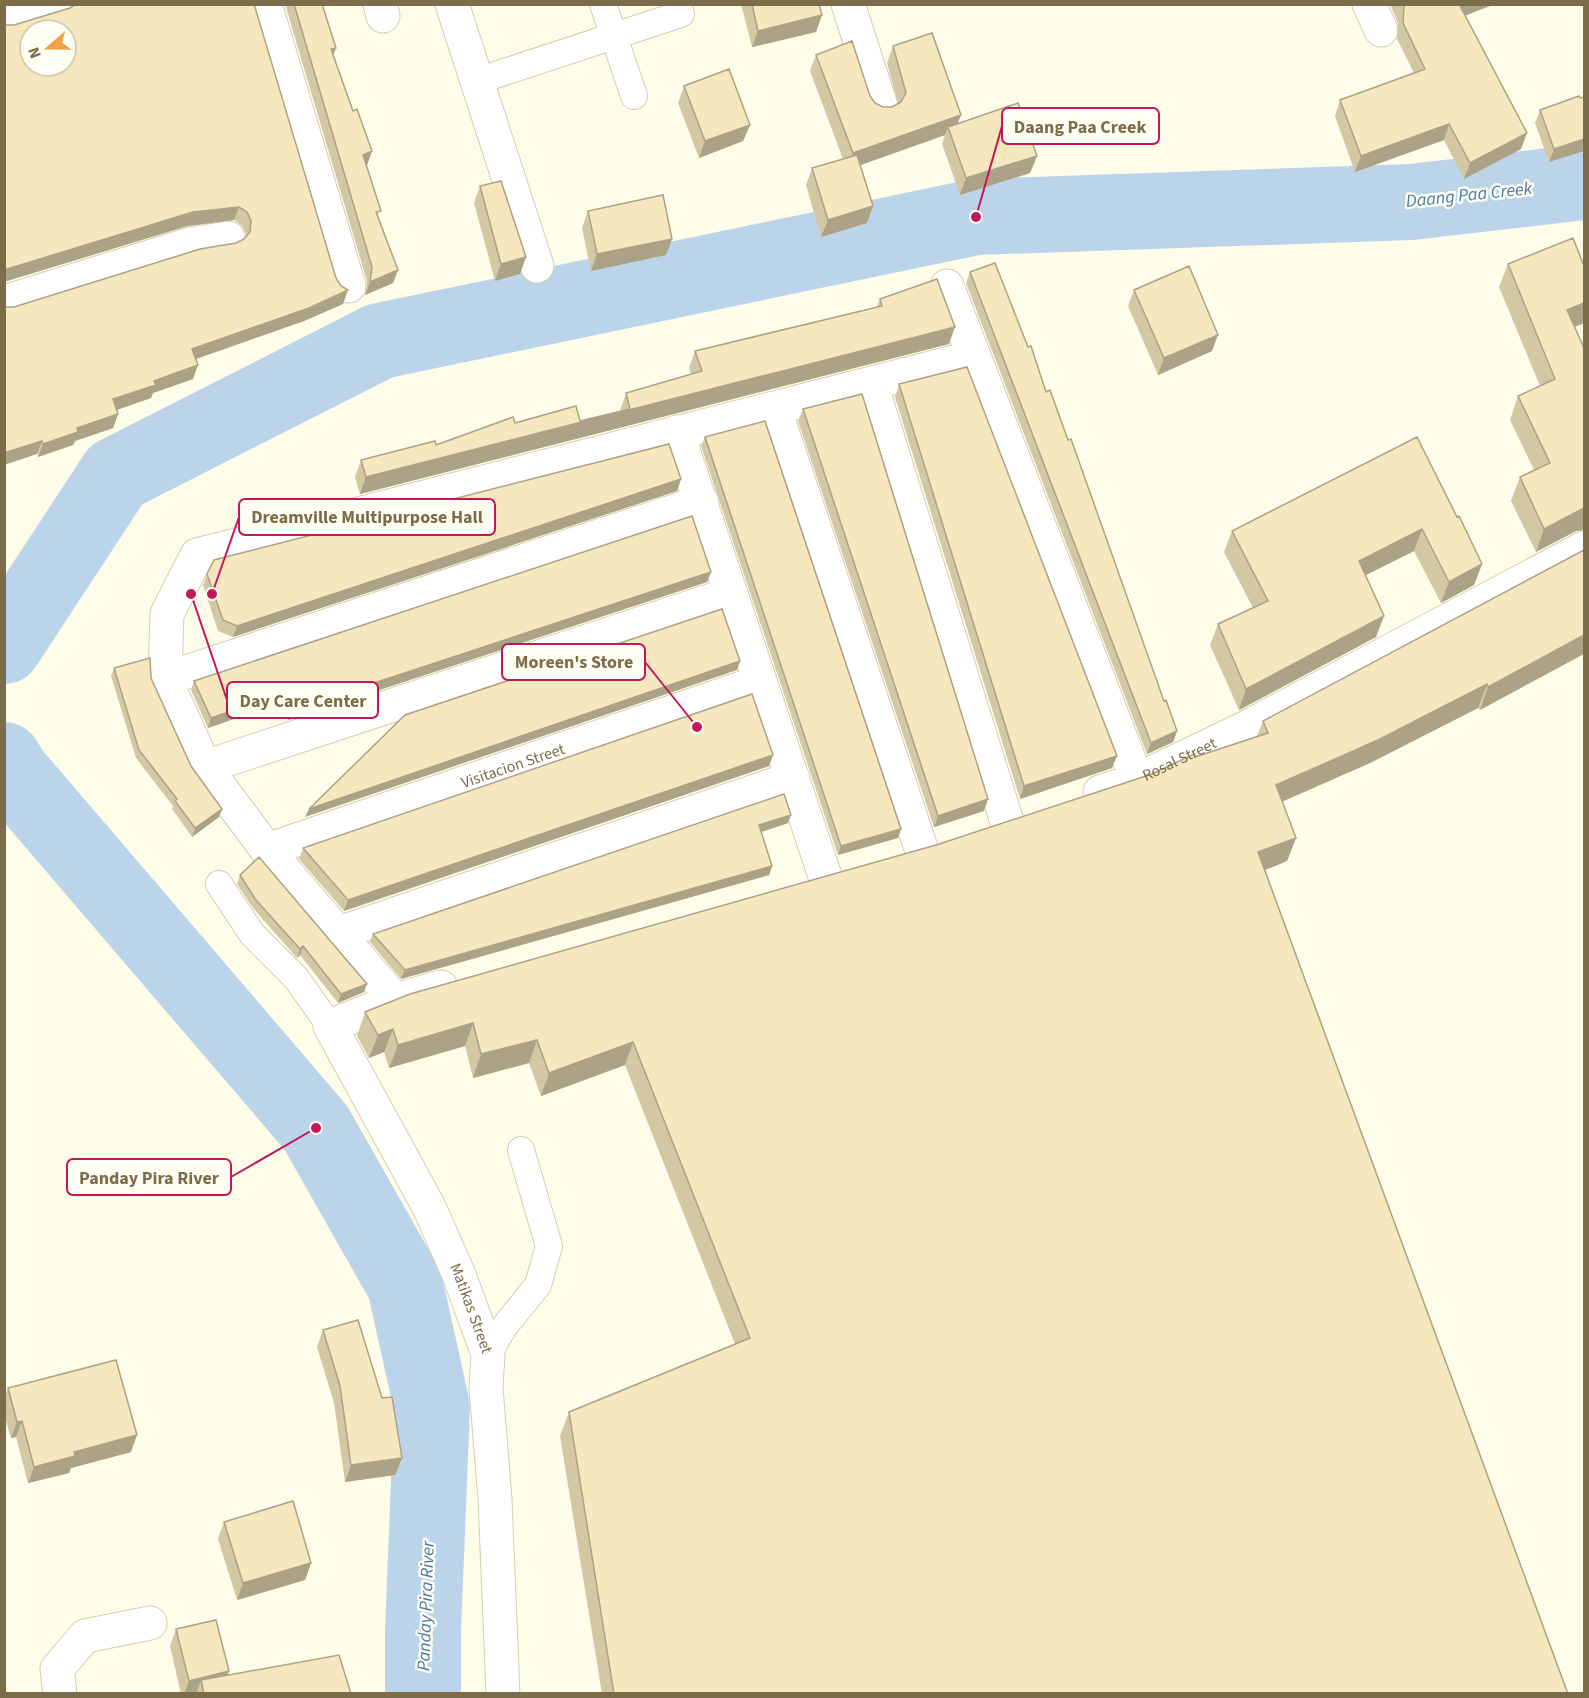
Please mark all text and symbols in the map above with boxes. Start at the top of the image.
north arrow [18,18,78,78]
text: N [23,44,47,62]
callout: Daang Paa Creek [1002,108,1159,144]
text: Daang Paa Creek [1014,115,1146,140]
water label: Daang Paa Creek [1405,176,1534,214]
callout: Dreamville Multipurpose Hall [239,499,495,535]
text: Dreamville Multipurpose Hall [251,505,483,530]
callout: Moreen's Store [502,644,645,680]
text: Moreen's Store [515,650,633,675]
callout: Day Care Center [227,682,378,718]
text: Day Care Center [240,689,367,714]
street label: Rosal Street [1139,732,1221,787]
street label: Visitacion Street [458,738,568,794]
callout: Panday Pira River [67,1159,231,1195]
text: Panday Pira River [79,1166,220,1191]
street label: Matikas Street [444,1260,498,1357]
water label: Panday Pira River [411,1540,441,1671]

